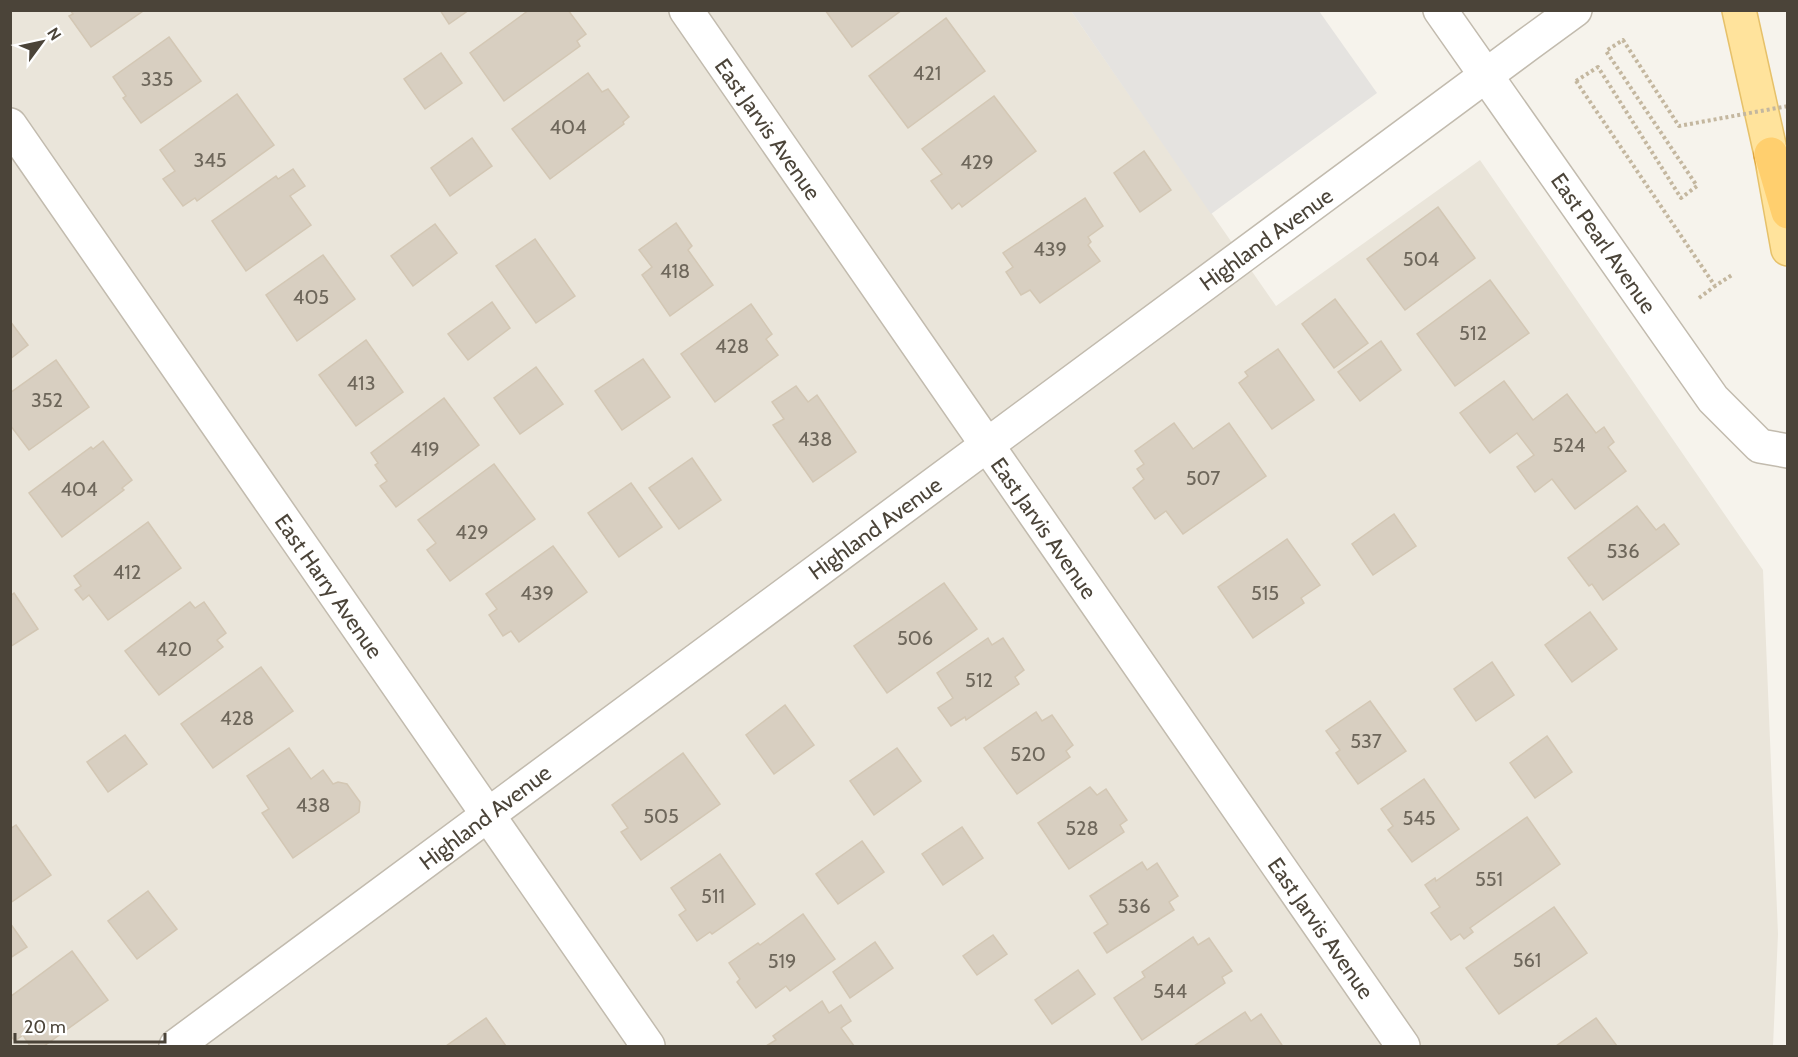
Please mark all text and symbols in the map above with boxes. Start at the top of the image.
north arrow [12,12,72,72]
text: N [43,24,65,44]
street label: East Jarvis Avenue [709,53,826,205]
house number: 421 [913,61,941,85]
house number: 335 [141,67,173,91]
house number: 404 [549,115,587,139]
house number: 345 [193,148,227,172]
house number: 429 [960,150,994,174]
street label: East Pearl Avenue [1545,168,1662,319]
street label: Highland Avenue [1195,182,1338,297]
house number: 439 [1033,237,1067,261]
house number: 504 [1403,247,1440,271]
house number: 418 [660,259,690,283]
house number: 405 [293,285,329,309]
house number: 512 [1459,321,1487,345]
house number: 428 [715,334,749,358]
house number: 413 [347,371,375,395]
house number: 352 [31,388,63,412]
house number: 438 [798,427,832,451]
house number: 524 [1553,433,1586,457]
house number: 419 [410,437,440,461]
street label: East Jarvis Avenue [985,452,1102,604]
house number: 507 [1186,466,1220,490]
street label: Highland Avenue [804,471,947,586]
house number: 404 [60,477,98,501]
street label: East Harry Avenue [269,509,388,664]
house number: 429 [455,520,489,544]
house number: 536 [1607,539,1640,563]
house number: 412 [113,560,141,584]
house number: 439 [520,581,554,605]
house number: 515 [1251,581,1279,605]
house number: 506 [897,626,933,650]
house number: 420 [156,637,192,661]
house number: 512 [965,668,993,692]
house number: 428 [220,706,254,730]
house number: 537 [1350,729,1382,753]
house number: 520 [1010,742,1046,766]
street label: Highland Avenue [414,759,556,876]
house number: 438 [296,793,330,817]
house number: 505 [643,804,679,828]
house number: 545 [1402,806,1436,830]
house number: 528 [1065,816,1099,840]
street label: East Jarvis Avenue [1262,852,1379,1004]
house number: 551 [1475,867,1503,891]
house number: 511 [701,884,725,908]
house number: 536 [1118,894,1151,918]
house number: 561 [1513,948,1541,972]
house number: 519 [768,949,796,973]
house number: 544 [1153,979,1187,1003]
scale bar [15,1006,165,1044]
text: 20 m [24,1016,66,1038]

